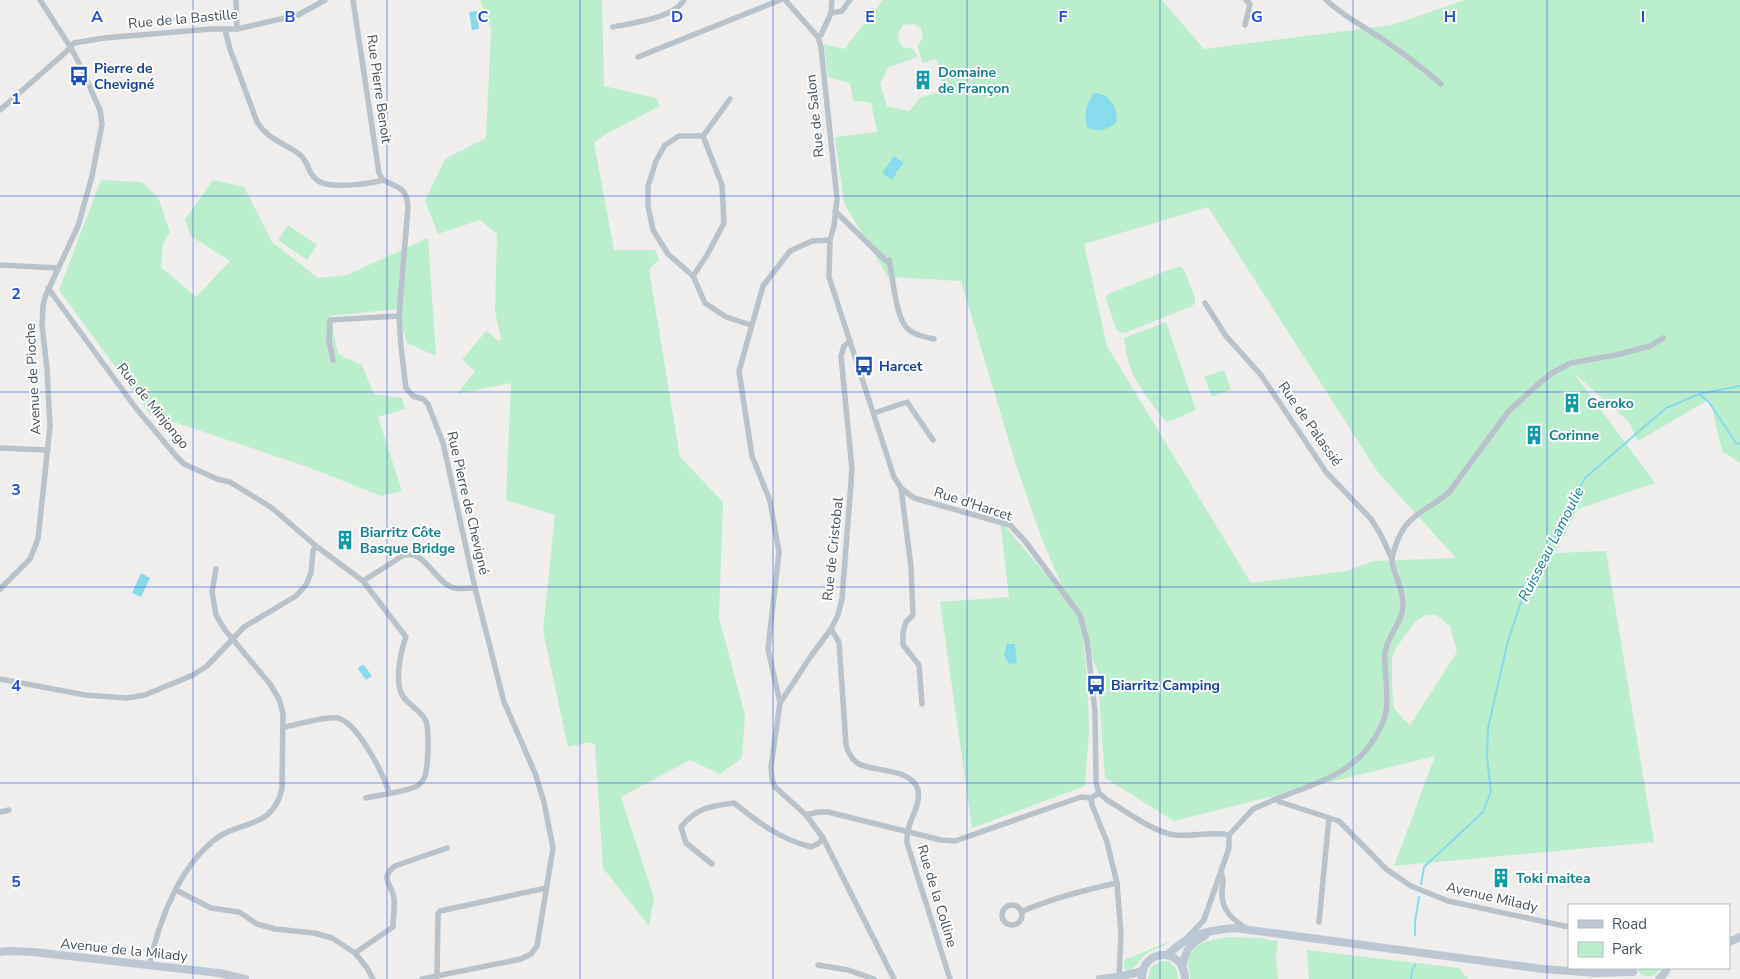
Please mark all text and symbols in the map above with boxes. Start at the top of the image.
street label: Rue de la Bastille [127,5,239,33]
text: A [91,6,103,28]
text: B [284,6,296,28]
text: C [478,6,489,28]
text: D [671,6,683,28]
text: E [865,6,875,28]
text: F [1059,6,1068,28]
text: G [1251,6,1263,28]
text: H [1444,6,1456,28]
text: I [1641,6,1645,28]
street label: Rue Pierre Benoit [362,33,396,145]
place label: Pierre de Chevigné [94,59,155,94]
place label: Domaine de Françon [938,63,1009,98]
bus stop icon: Pierre de Chevigné [68,65,90,87]
building icon: Domaine de Françon [912,69,934,91]
street label: Rue de Salon [801,74,829,158]
text: 1 [11,88,21,110]
text: 2 [11,283,21,305]
street label: Avenue de Pioche [21,322,45,436]
bus stop icon: Harcet [853,355,875,377]
place label: Harcet [879,357,923,376]
street label: Rue de Minjongo [112,359,194,453]
street label: Rue de Palassié [1274,378,1346,470]
building icon: Geroko [1561,392,1583,414]
place label: Geroko [1587,394,1634,413]
building icon: Corinne [1523,424,1545,446]
place label: Corinne [1549,426,1600,445]
street label: Rue Pierre de Chevigné [442,429,494,577]
text: 3 [11,479,21,501]
street label: Rue d'Harcet [931,482,1015,526]
water label: Ruisseau Lamoulie [1513,483,1589,605]
street label: Rue de Cristobal [818,495,848,602]
place label: Biarritz Côte Basque Bridge [360,523,456,558]
building icon: Biarritz Côte Basque Bridge [334,529,356,551]
bus stop icon: Biarritz Camping [1085,674,1107,696]
text: 4 [11,675,21,697]
place label: Biarritz Camping [1111,676,1220,695]
street label: Rue de la Colline [912,842,962,950]
building icon: Toki maitea [1490,867,1512,889]
place label: Toki maitea [1516,869,1591,888]
text: 5 [11,871,21,893]
street label: Avenue Milady [1444,877,1540,917]
legend [1568,904,1730,969]
text: Road [1612,914,1647,934]
street label: Avenue de la Milady [59,934,189,966]
text: Park [1612,939,1642,959]

